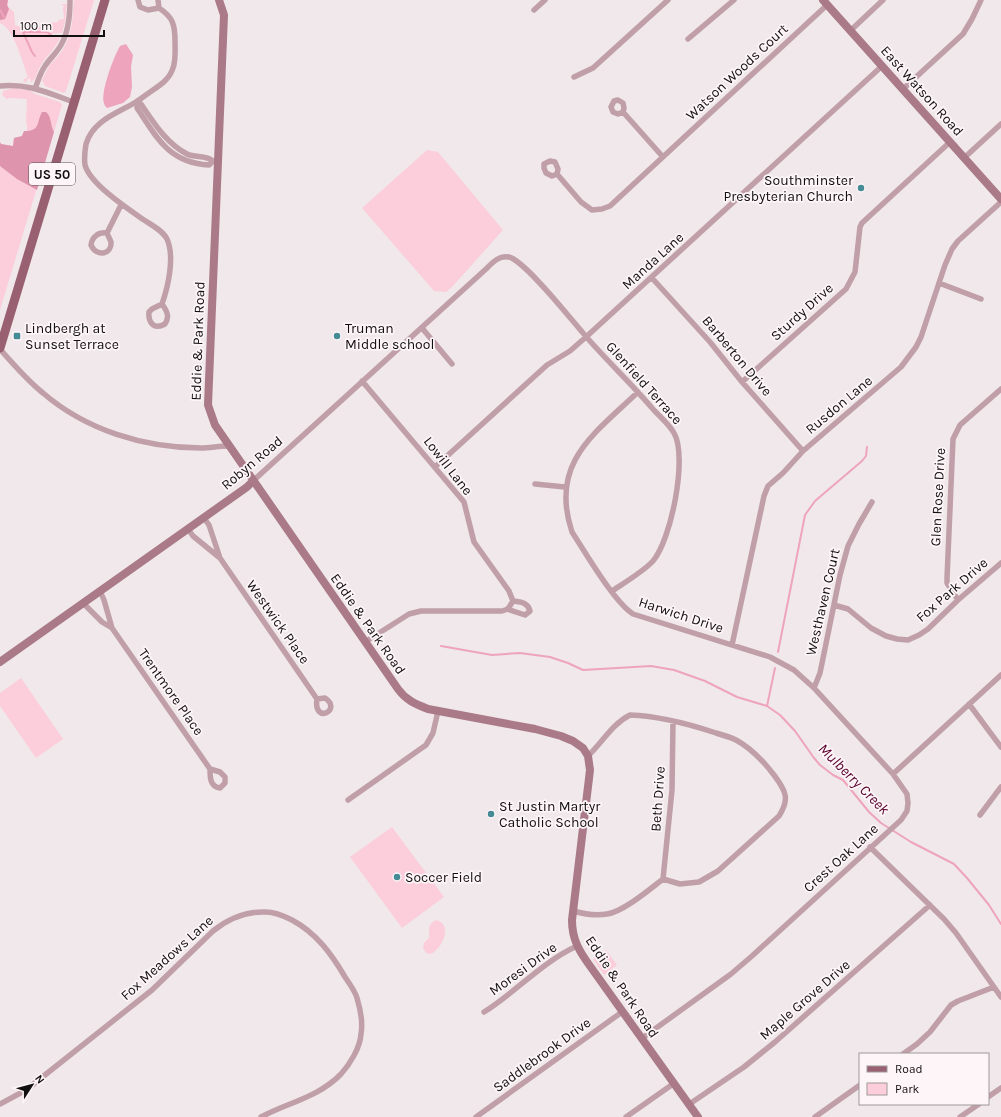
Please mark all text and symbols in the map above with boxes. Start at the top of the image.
scale bar [14,12,104,38]
text: 100 m [20,19,52,33]
street label: Watson Woods Court [682,20,792,124]
street label: East Watson Road [877,42,967,140]
road number: US 50 [29,163,75,185]
place label: Southminster Presbyterian Church [723,172,854,205]
marker: Southminster Presbyterian Church [856,183,866,193]
street label: Manda Lane [619,229,687,293]
street label: Sturdy Drive [767,280,837,344]
street label: Eddie & Park Road [187,281,209,401]
street label: Barberton Drive [699,312,775,400]
place label: Lindbergh at Sunset Terrace [25,320,119,353]
place label: Truman Middle school [345,320,434,353]
marker: Lindbergh at Sunset Terrace [12,331,22,341]
marker: Truman Middle school [332,331,342,341]
street label: Glenfield Terrace [602,338,686,428]
street label: Rusdon Lane [802,372,876,438]
street label: Robyn Road [218,432,286,494]
street label: Lowill Lane [420,433,476,499]
street label: Glen Rose Drive [927,447,949,547]
street label: Westhaven Court [802,547,844,657]
street label: Fox Park Drive [913,554,991,626]
street label: Eddie & Park Road [327,570,409,678]
street label: Westwick Place [243,577,313,667]
street label: Harwich Drive [636,593,726,637]
street label: Trentmore Place [135,645,207,739]
water label: Mulberry Creek [815,740,894,819]
street label: Beth Drive [647,766,669,832]
place label: St Justin Martyr Catholic School [499,798,601,831]
marker: St Justin Martyr Catholic School [486,809,496,819]
street label: Crest Oak Lane [800,820,882,896]
place label: Soccer Field [405,869,482,886]
marker: Soccer Field [392,872,402,882]
street label: Fox Meadows Lane [117,912,217,1004]
street label: Eddie & Park Road [582,933,662,1041]
street label: Moresi Drive [486,939,560,999]
street label: Maple Grove Drive [756,956,854,1044]
street label: Saddlebrook Drive [490,1014,594,1096]
legend [859,1053,989,1105]
text: Road [895,1062,923,1076]
north arrow [12,1065,52,1105]
text: N [32,1072,47,1086]
text: Park [895,1082,920,1096]

